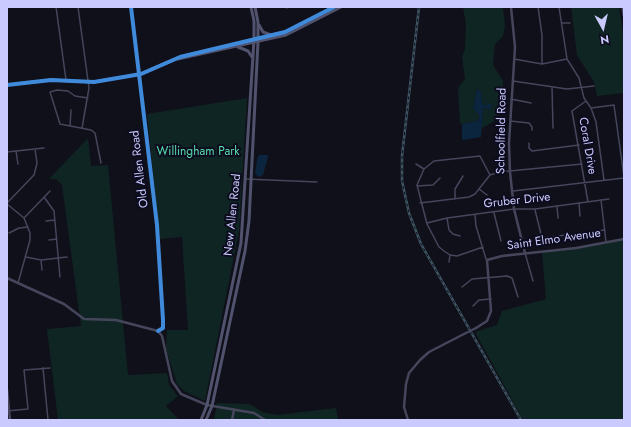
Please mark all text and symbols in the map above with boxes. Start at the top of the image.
north arrow [583,8,623,48]
text: N [599,31,610,48]
street label: Schoolfield Road [494,88,510,174]
street label: Coral Drive [575,116,599,176]
street label: Old Allen Road [128,129,152,209]
park label: Willingham Park [156,145,240,159]
street label: New Allen Road [222,173,244,257]
street label: Gruber Drive [483,190,551,212]
street label: Saint Elmo Avenue [506,226,602,254]

